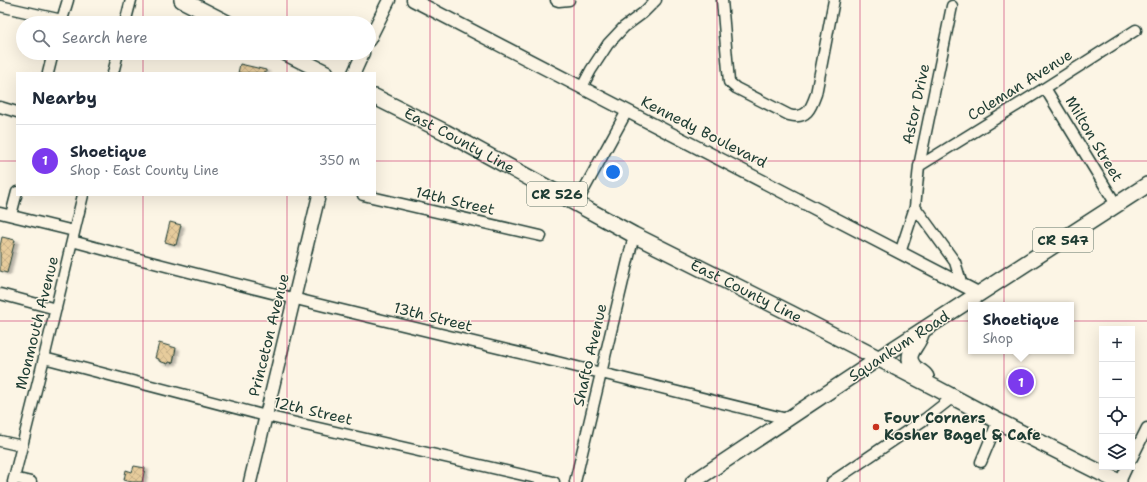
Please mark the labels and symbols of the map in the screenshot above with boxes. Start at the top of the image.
street label: Coleman Avenue [964,45,1076,125]
street label: Astor Drive [898,62,934,146]
street label: Kennedy Boulevard [637,91,771,173]
street label: Milton Street [1061,93,1127,185]
street label: East County Line [401,103,518,178]
your location [603,162,623,182]
street label: 14th Street [413,182,497,220]
road number: CR 526 [527,182,587,206]
road number: CR 547 [1033,228,1093,252]
street label: Monmouth Avenue [11,254,63,392]
street label: East County Line [687,255,806,328]
street label: Princeton Avenue [244,271,294,399]
street label: 13th Street [391,298,475,336]
street label: Shafto Avenue [568,302,612,408]
street label: Squankum Road [845,306,954,386]
pin: 1 [1008,367,1034,397]
street label: 12th Street [272,392,354,430]
place label: Four Corners Kosher Bagel & Cafe [884,408,1041,445]
marker: Four Corners Kosher Bagel & Cafe [871,422,881,432]

